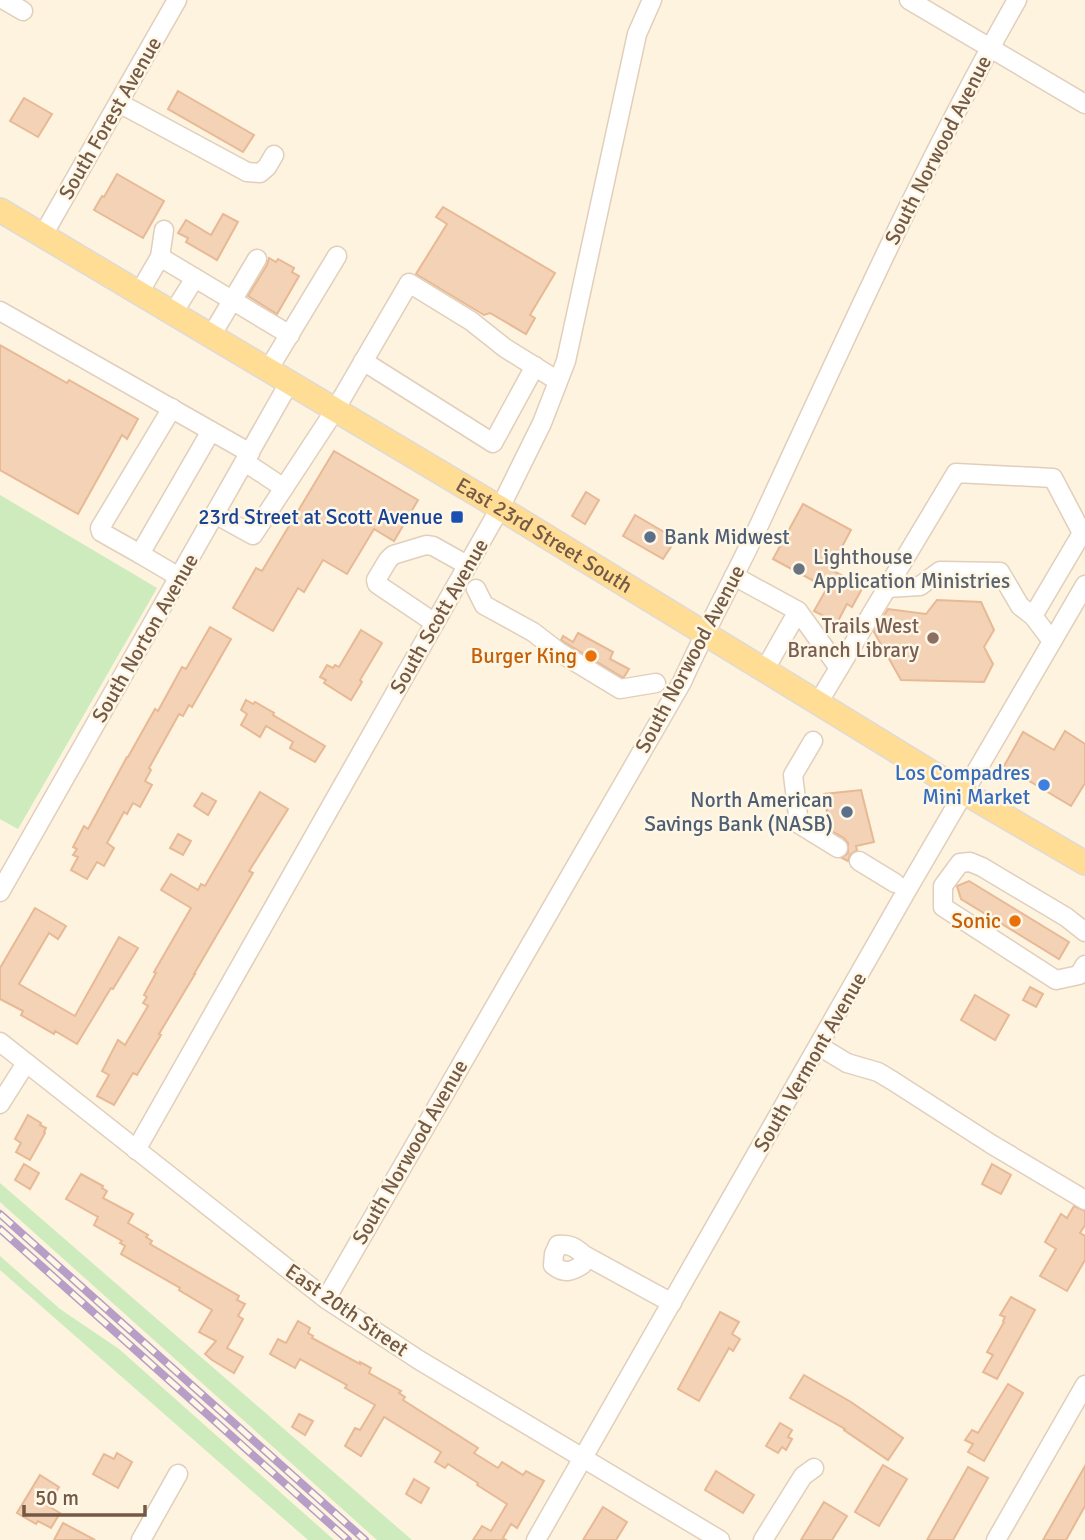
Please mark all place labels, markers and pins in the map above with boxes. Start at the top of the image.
place label: 23rd Street at Scott Avenue [198,504,443,530]
marker: 23rd Street at Scott Avenue [449,509,465,525]
place label: Bank Midwest [664,524,790,550]
marker: Bank Midwest [642,529,658,545]
place label: Lighthouse Application Ministries [813,544,1010,594]
marker: Lighthouse Application Ministries [791,561,807,577]
place label: Trails West Branch Library [787,613,919,663]
marker: Trails West Branch Library [925,630,941,646]
place label: Burger King [471,643,577,669]
marker: Burger King [583,648,599,664]
place label: Los Compadres Mini Market [895,760,1030,810]
marker: Los Compadres Mini Market [1036,777,1052,793]
place label: North American Savings Bank (NASB) [644,787,833,837]
marker: North American Savings Bank (NASB) [839,804,855,820]
place label: Sonic [951,908,1001,934]
marker: Sonic [1007,913,1023,929]

